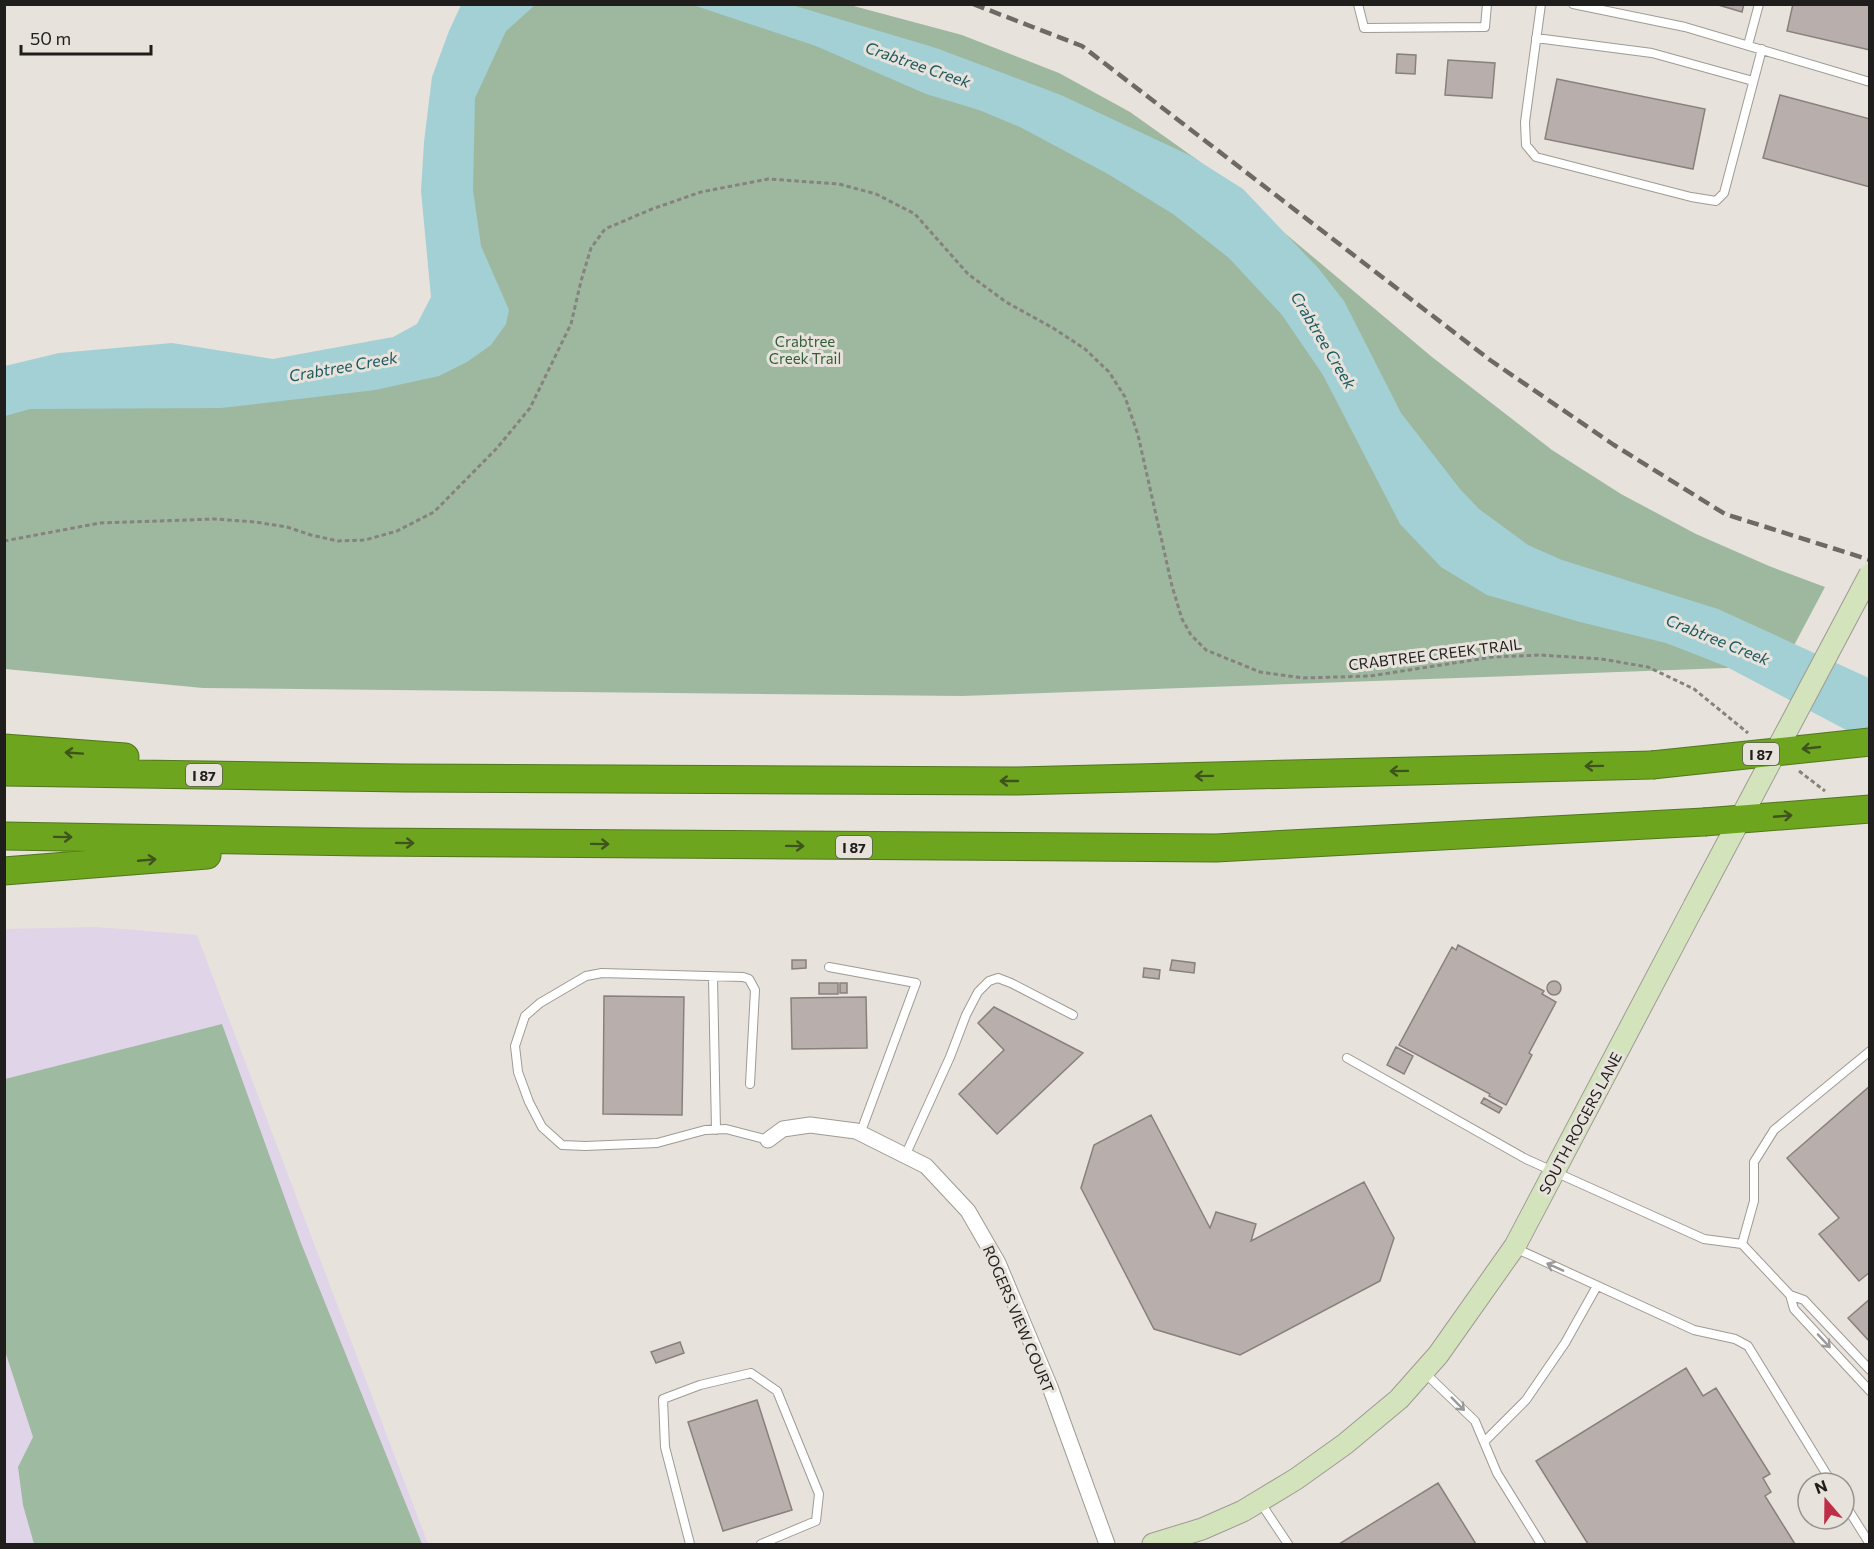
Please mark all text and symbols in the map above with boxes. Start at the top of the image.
scale bar [21,18,152,56]
text: 50 m [30,27,71,49]
water label: Crabtree Creek [863,37,973,91]
water label: Crabtree Creek [1288,288,1361,392]
park label: Crabtree Creek Trail [769,332,841,367]
water label: Crabtree Creek [287,347,399,385]
water label: Crabtree Creek [1663,610,1773,669]
street label: CRABTREE CREEK TRAIL [1347,634,1523,674]
road number: I 87 [1743,743,1779,765]
one-way arrow [1802,743,1822,754]
one-way arrow [64,747,84,758]
one-way arrow [1584,761,1604,772]
road number: I 87 [186,764,222,786]
one-way arrow [1389,766,1409,777]
one-way arrow [1194,771,1214,782]
one-way arrow [999,775,1019,787]
one-way arrow [1772,810,1792,821]
one-way arrow [52,831,72,843]
road number: I 87 [836,836,872,858]
one-way arrow [394,837,414,848]
one-way arrow [589,838,609,850]
one-way arrow [784,840,804,852]
one-way arrow [136,854,156,865]
street label: SOUTH ROGERS LANE [1535,1049,1625,1197]
street label: ROGERS VIEW COURT [980,1243,1058,1396]
one-way arrow [1547,1261,1565,1273]
one-way arrow [1817,1333,1831,1348]
one-way arrow [1450,1397,1465,1412]
north arrow [1796,1471,1856,1531]
text: N [1812,1475,1830,1497]

